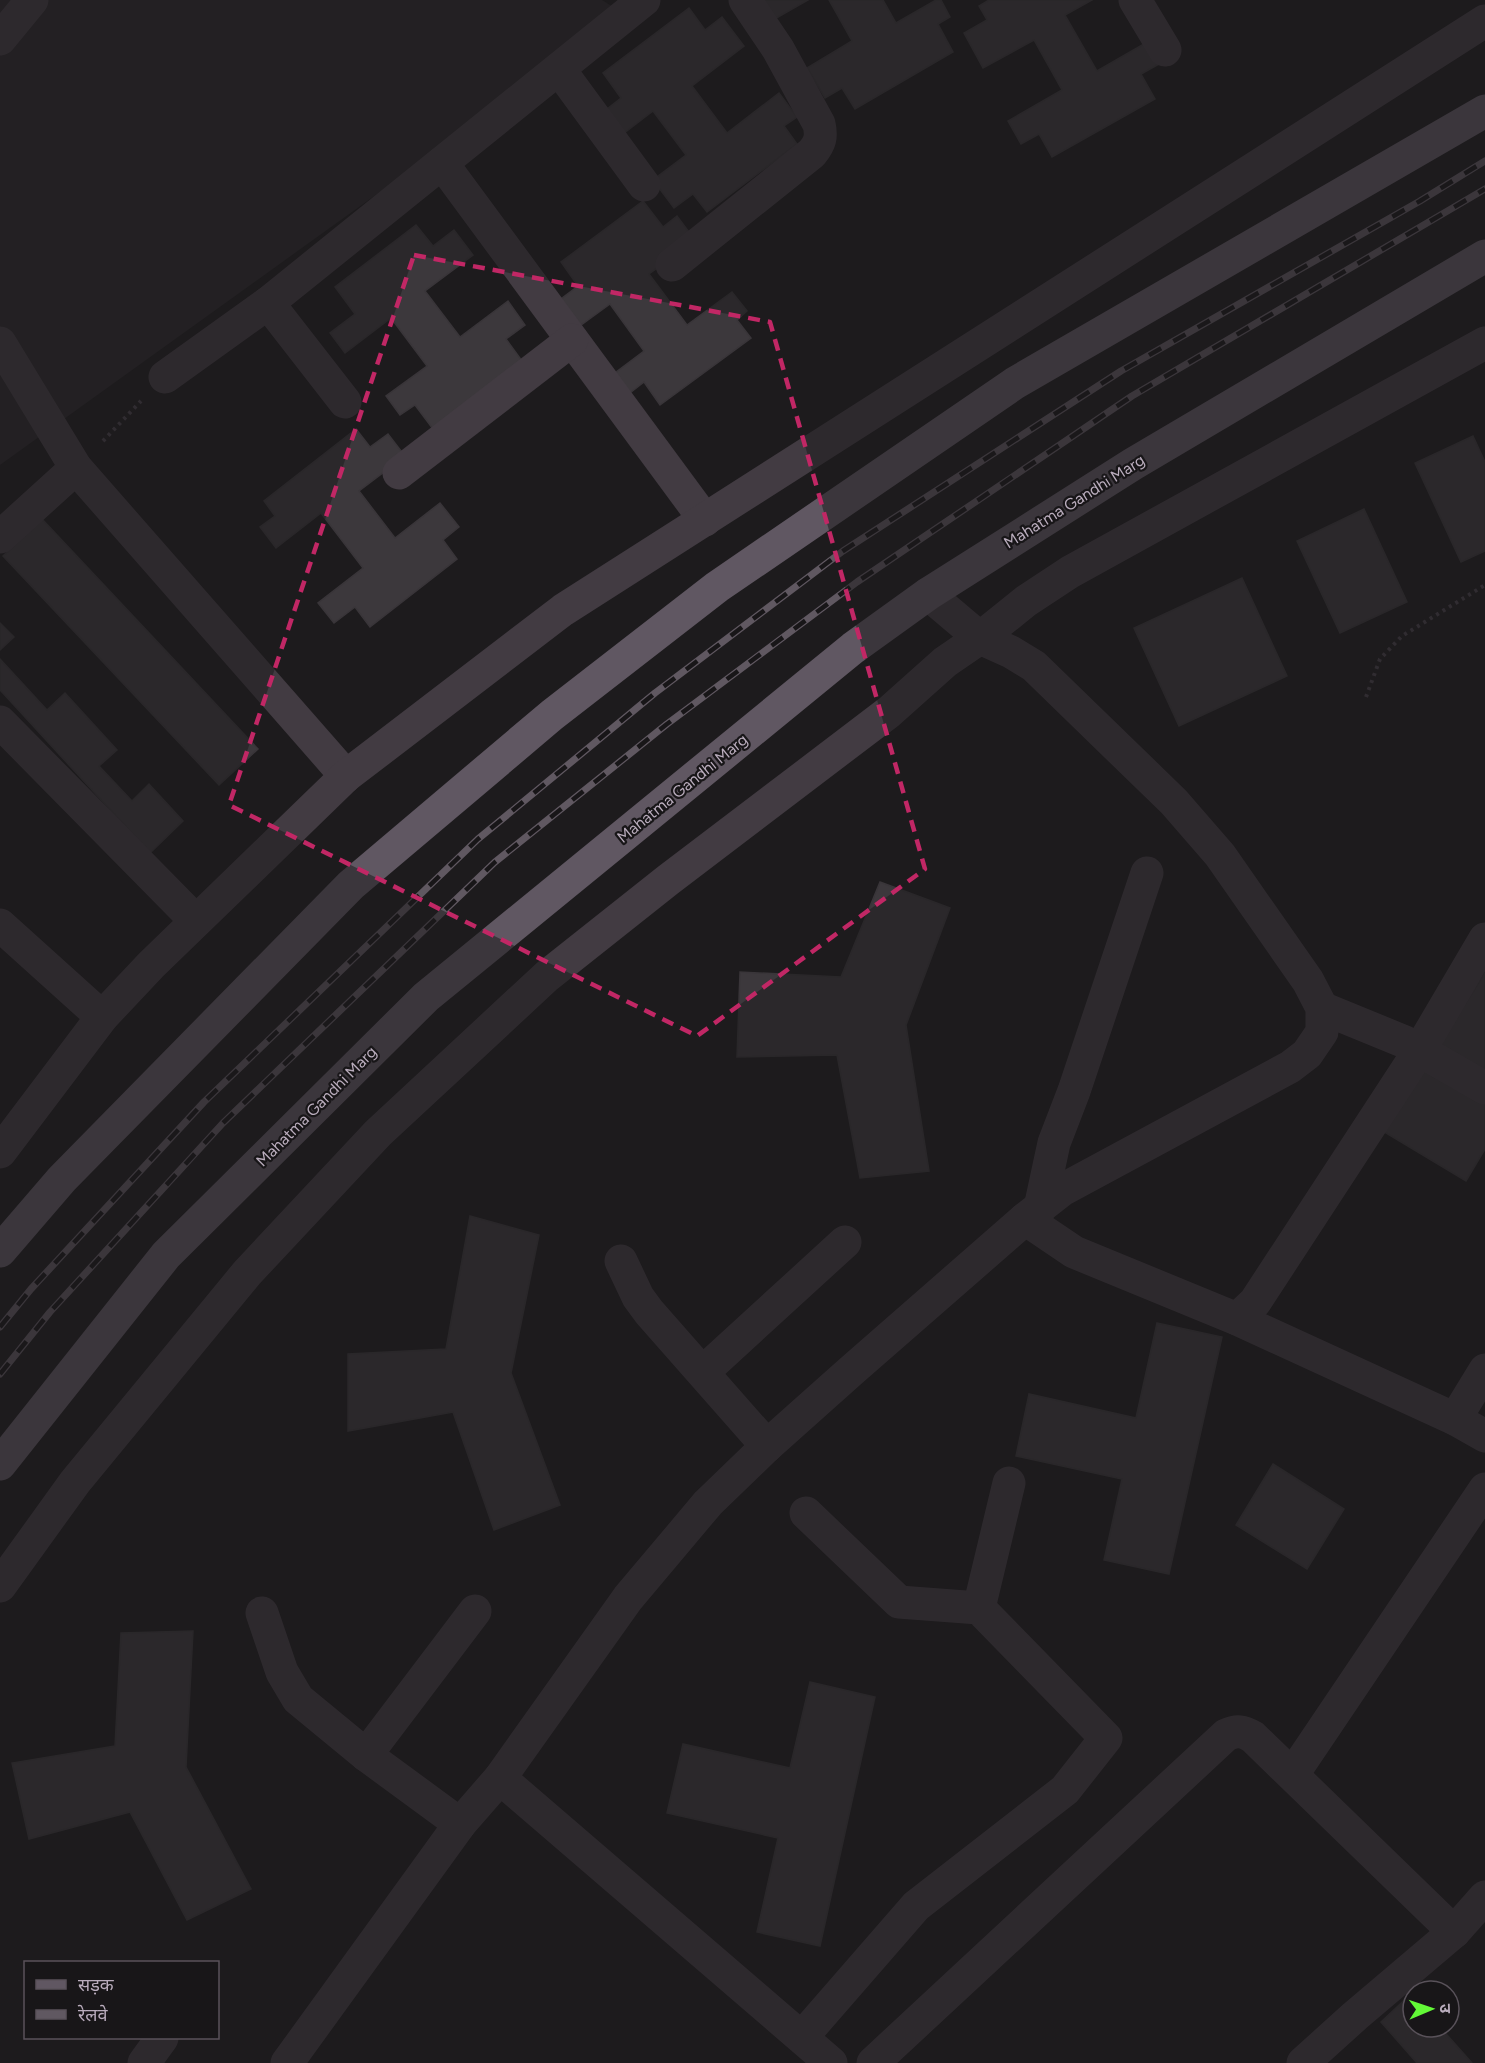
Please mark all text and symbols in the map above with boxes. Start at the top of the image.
street label: Mahatma Gandhi Marg [1000,450,1148,552]
street label: Mahatma Gandhi Marg [613,730,751,847]
street label: Mahatma Gandhi Marg [252,1042,380,1170]
legend [24,1961,219,2039]
text: सड़क [78,1974,115,1996]
north arrow [1401,1979,1461,2039]
text: उ [1436,2003,1455,2014]
text: रेलवे [77,2004,109,2026]

